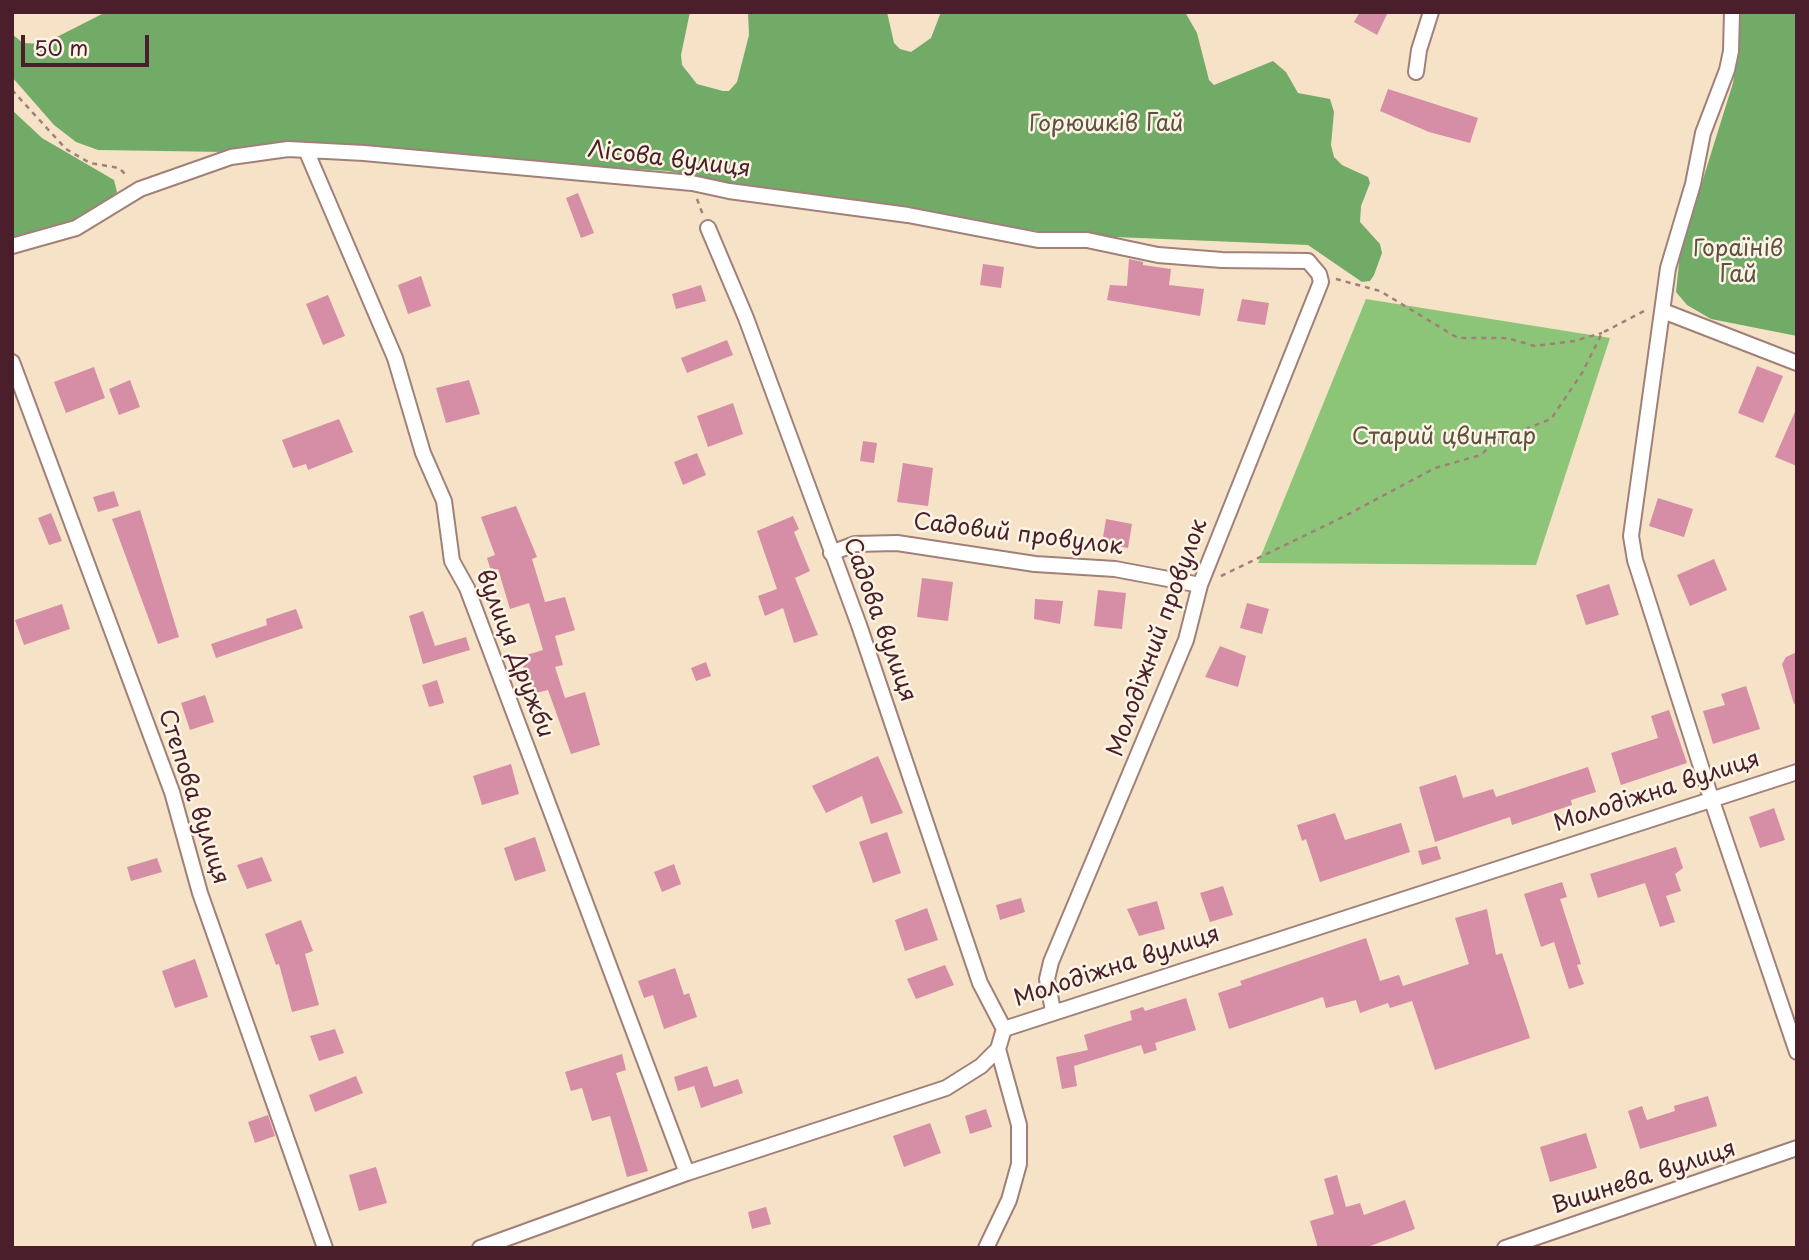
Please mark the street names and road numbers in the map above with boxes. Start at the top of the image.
street label: Лісова вулиця [586,136,752,184]
street label: Садовий провулок [912,508,1124,562]
street label: Молодіжний провулок [1102,515,1214,761]
street label: Садова вулиця [837,534,921,706]
street label: вулиця Дружби [469,566,559,742]
street label: Степова вулиця [152,706,234,888]
street label: Молодіжна вулиця [1551,746,1763,838]
street label: Молодіжна вулиця [1011,921,1223,1013]
street label: Вишнева вулиця [1548,1135,1740,1221]

